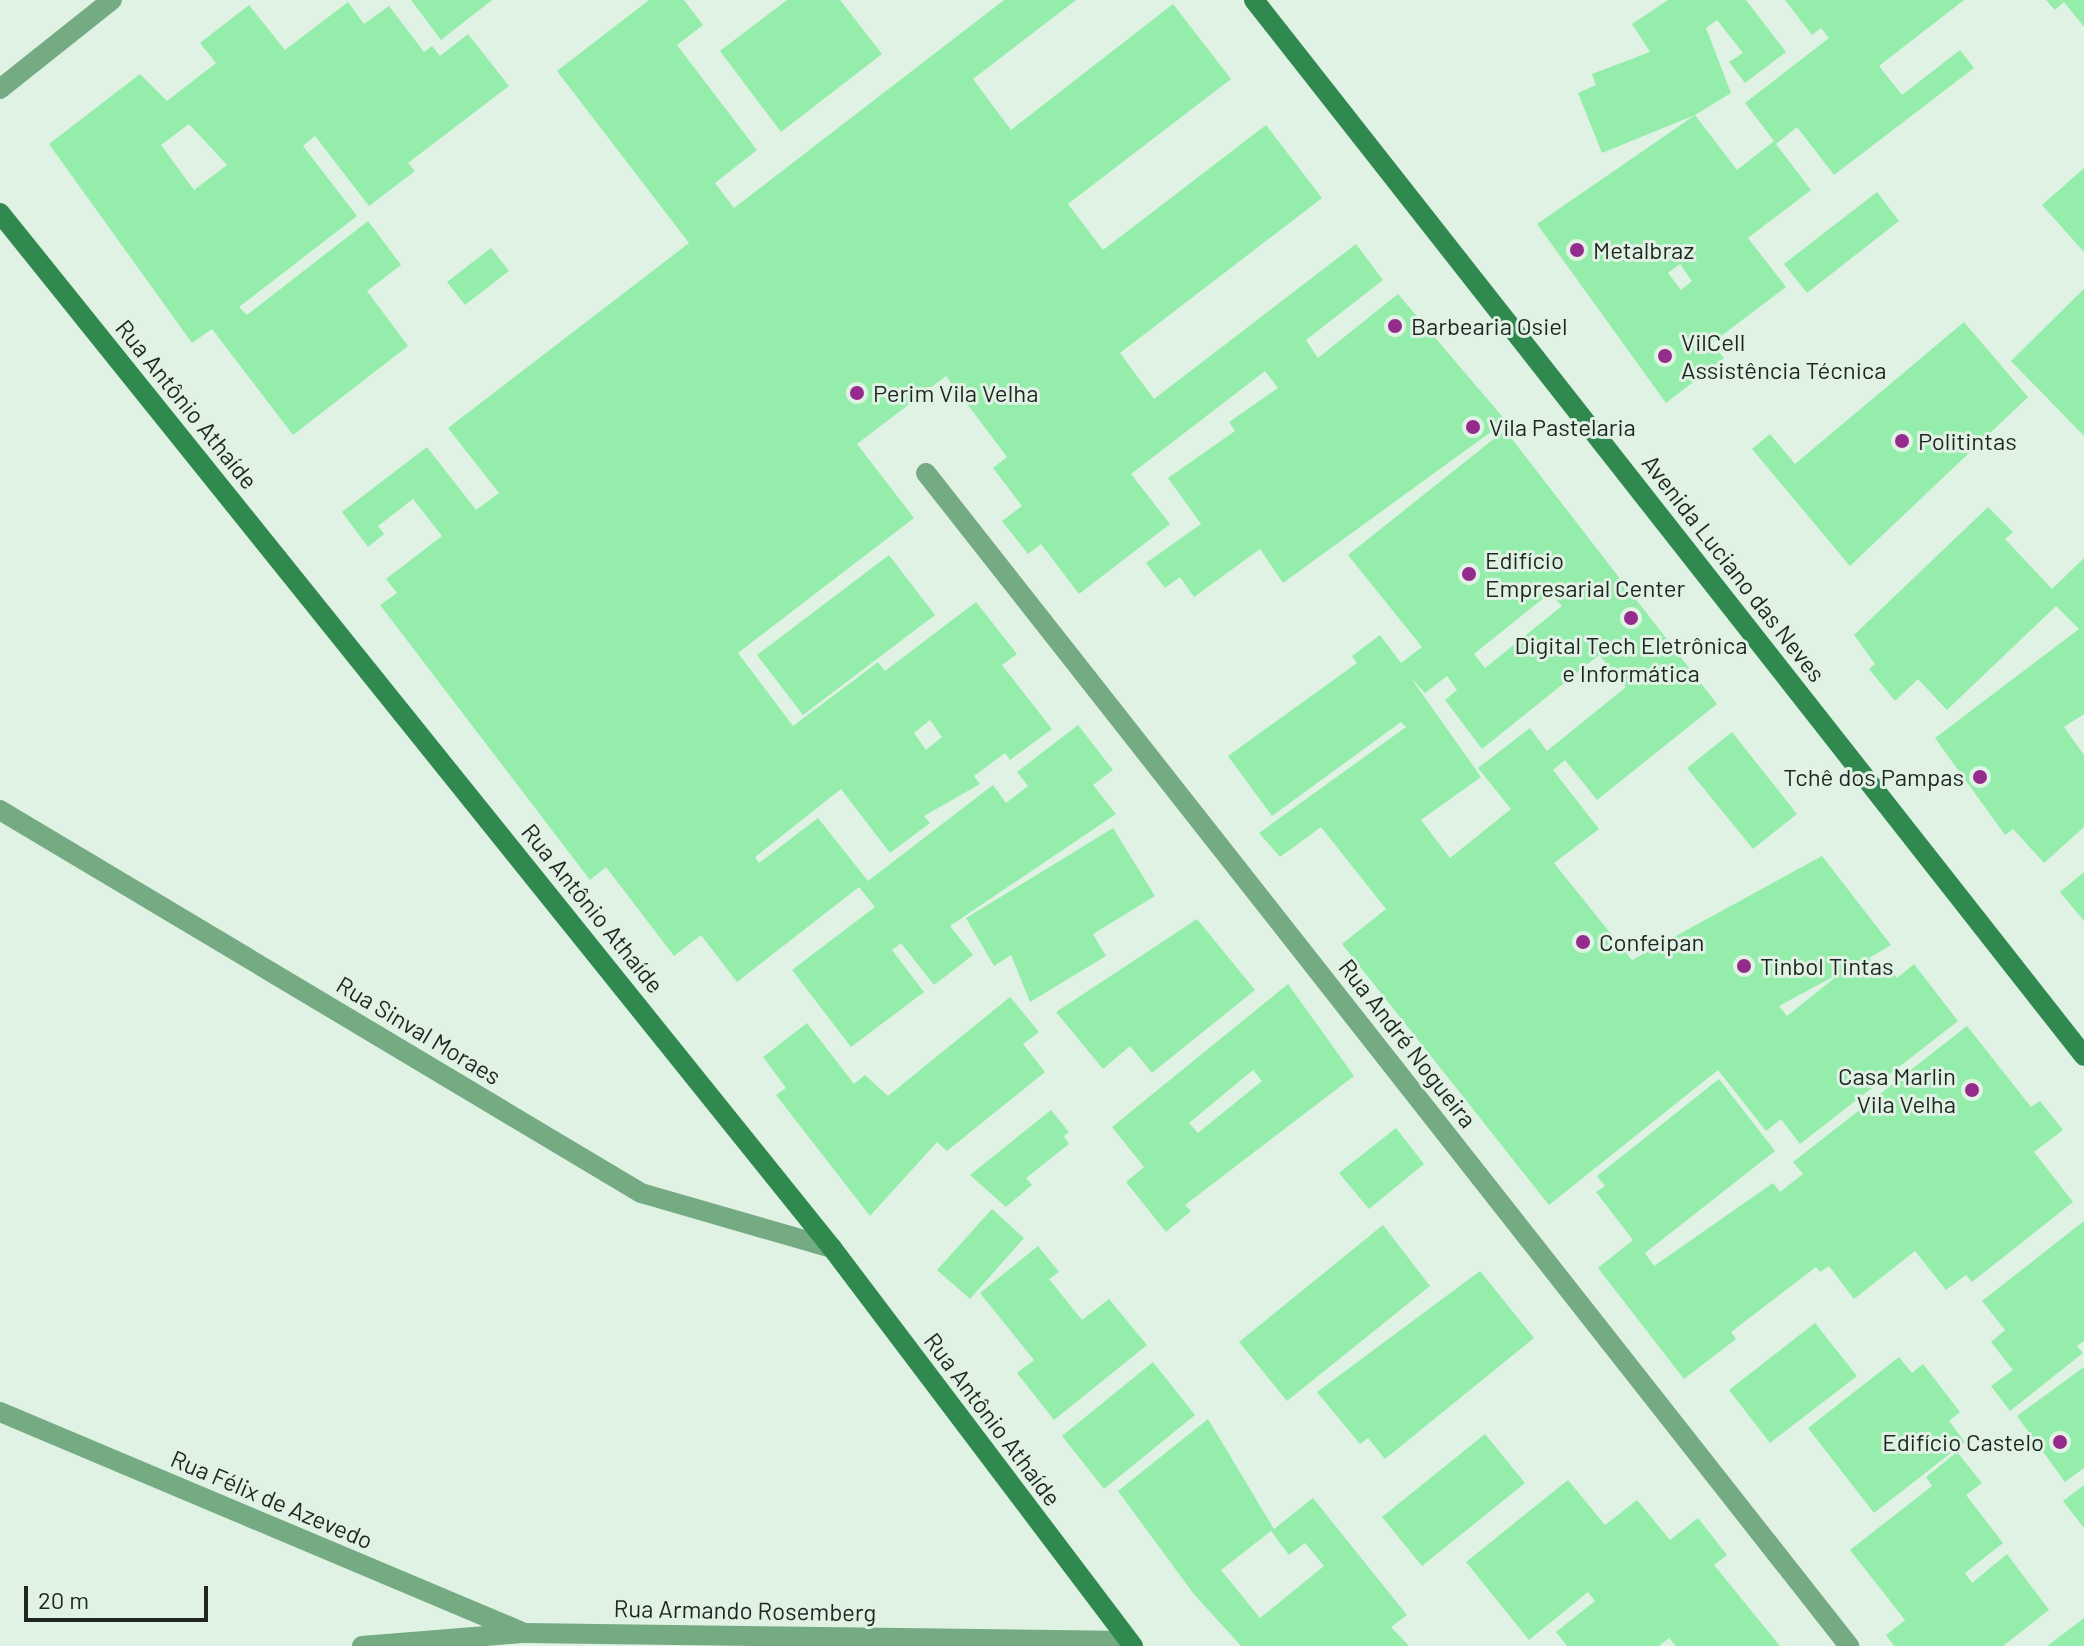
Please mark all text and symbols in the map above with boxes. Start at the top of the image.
place label: Metalbraz [1593,236,1694,264]
marker: Metalbraz [1568,241,1586,259]
place label: Barbearia Osiel [1411,312,1568,340]
street label: Rua Antônio Athaíde [110,314,264,494]
marker: Barbearia Osiel [1386,317,1404,335]
place label: VilCell Assistência Técnica [1681,328,1887,384]
marker: VilCell Assistência Técnica [1656,347,1674,365]
place label: Perim Vila Velha [873,379,1038,407]
marker: Perim Vila Velha [848,384,866,402]
place label: Vila Pastelaria [1489,413,1636,441]
marker: Vila Pastelaria [1464,418,1482,436]
place label: Politintas [1918,427,2017,455]
marker: Politintas [1893,432,1911,450]
street label: Avenida Luciano das Neves [1636,449,1832,687]
place label: Edifício Empresarial Center [1485,546,1685,602]
marker: Edifício Empresarial Center [1460,565,1478,583]
marker: Digital Tech Eletrônica e Informática [1622,609,1640,627]
place label: Digital Tech Eletrônica e Informática [1515,631,1747,687]
place label: Tchê dos Pampas [1783,763,1964,791]
marker: Tchê dos Pampas [1971,768,1989,786]
street label: Rua Antônio Athaíde [516,818,670,998]
place label: Confeipan [1599,928,1704,956]
marker: Confeipan [1574,933,1592,951]
place label: Tinbol Tintas [1760,952,1894,980]
street label: Rua André Nogueira [1333,953,1483,1133]
marker: Tinbol Tintas [1735,957,1753,975]
street label: Rua Sinval Moraes [332,970,506,1090]
place label: Casa Marlin Vila Velha [1838,1062,1956,1118]
marker: Casa Marlin Vila Velha [1963,1081,1981,1099]
street label: Rua Antônio Athaíde [918,1327,1068,1511]
place label: Edifício Castelo [1882,1428,2044,1456]
marker: Edifício Castelo [2051,1433,2069,1451]
street label: Rua Félix de Azevedo [167,1443,377,1555]
scale bar [28,1570,212,1620]
text: 20 m [38,1585,89,1614]
street label: Rua Armando Rosemberg [613,1593,877,1627]

